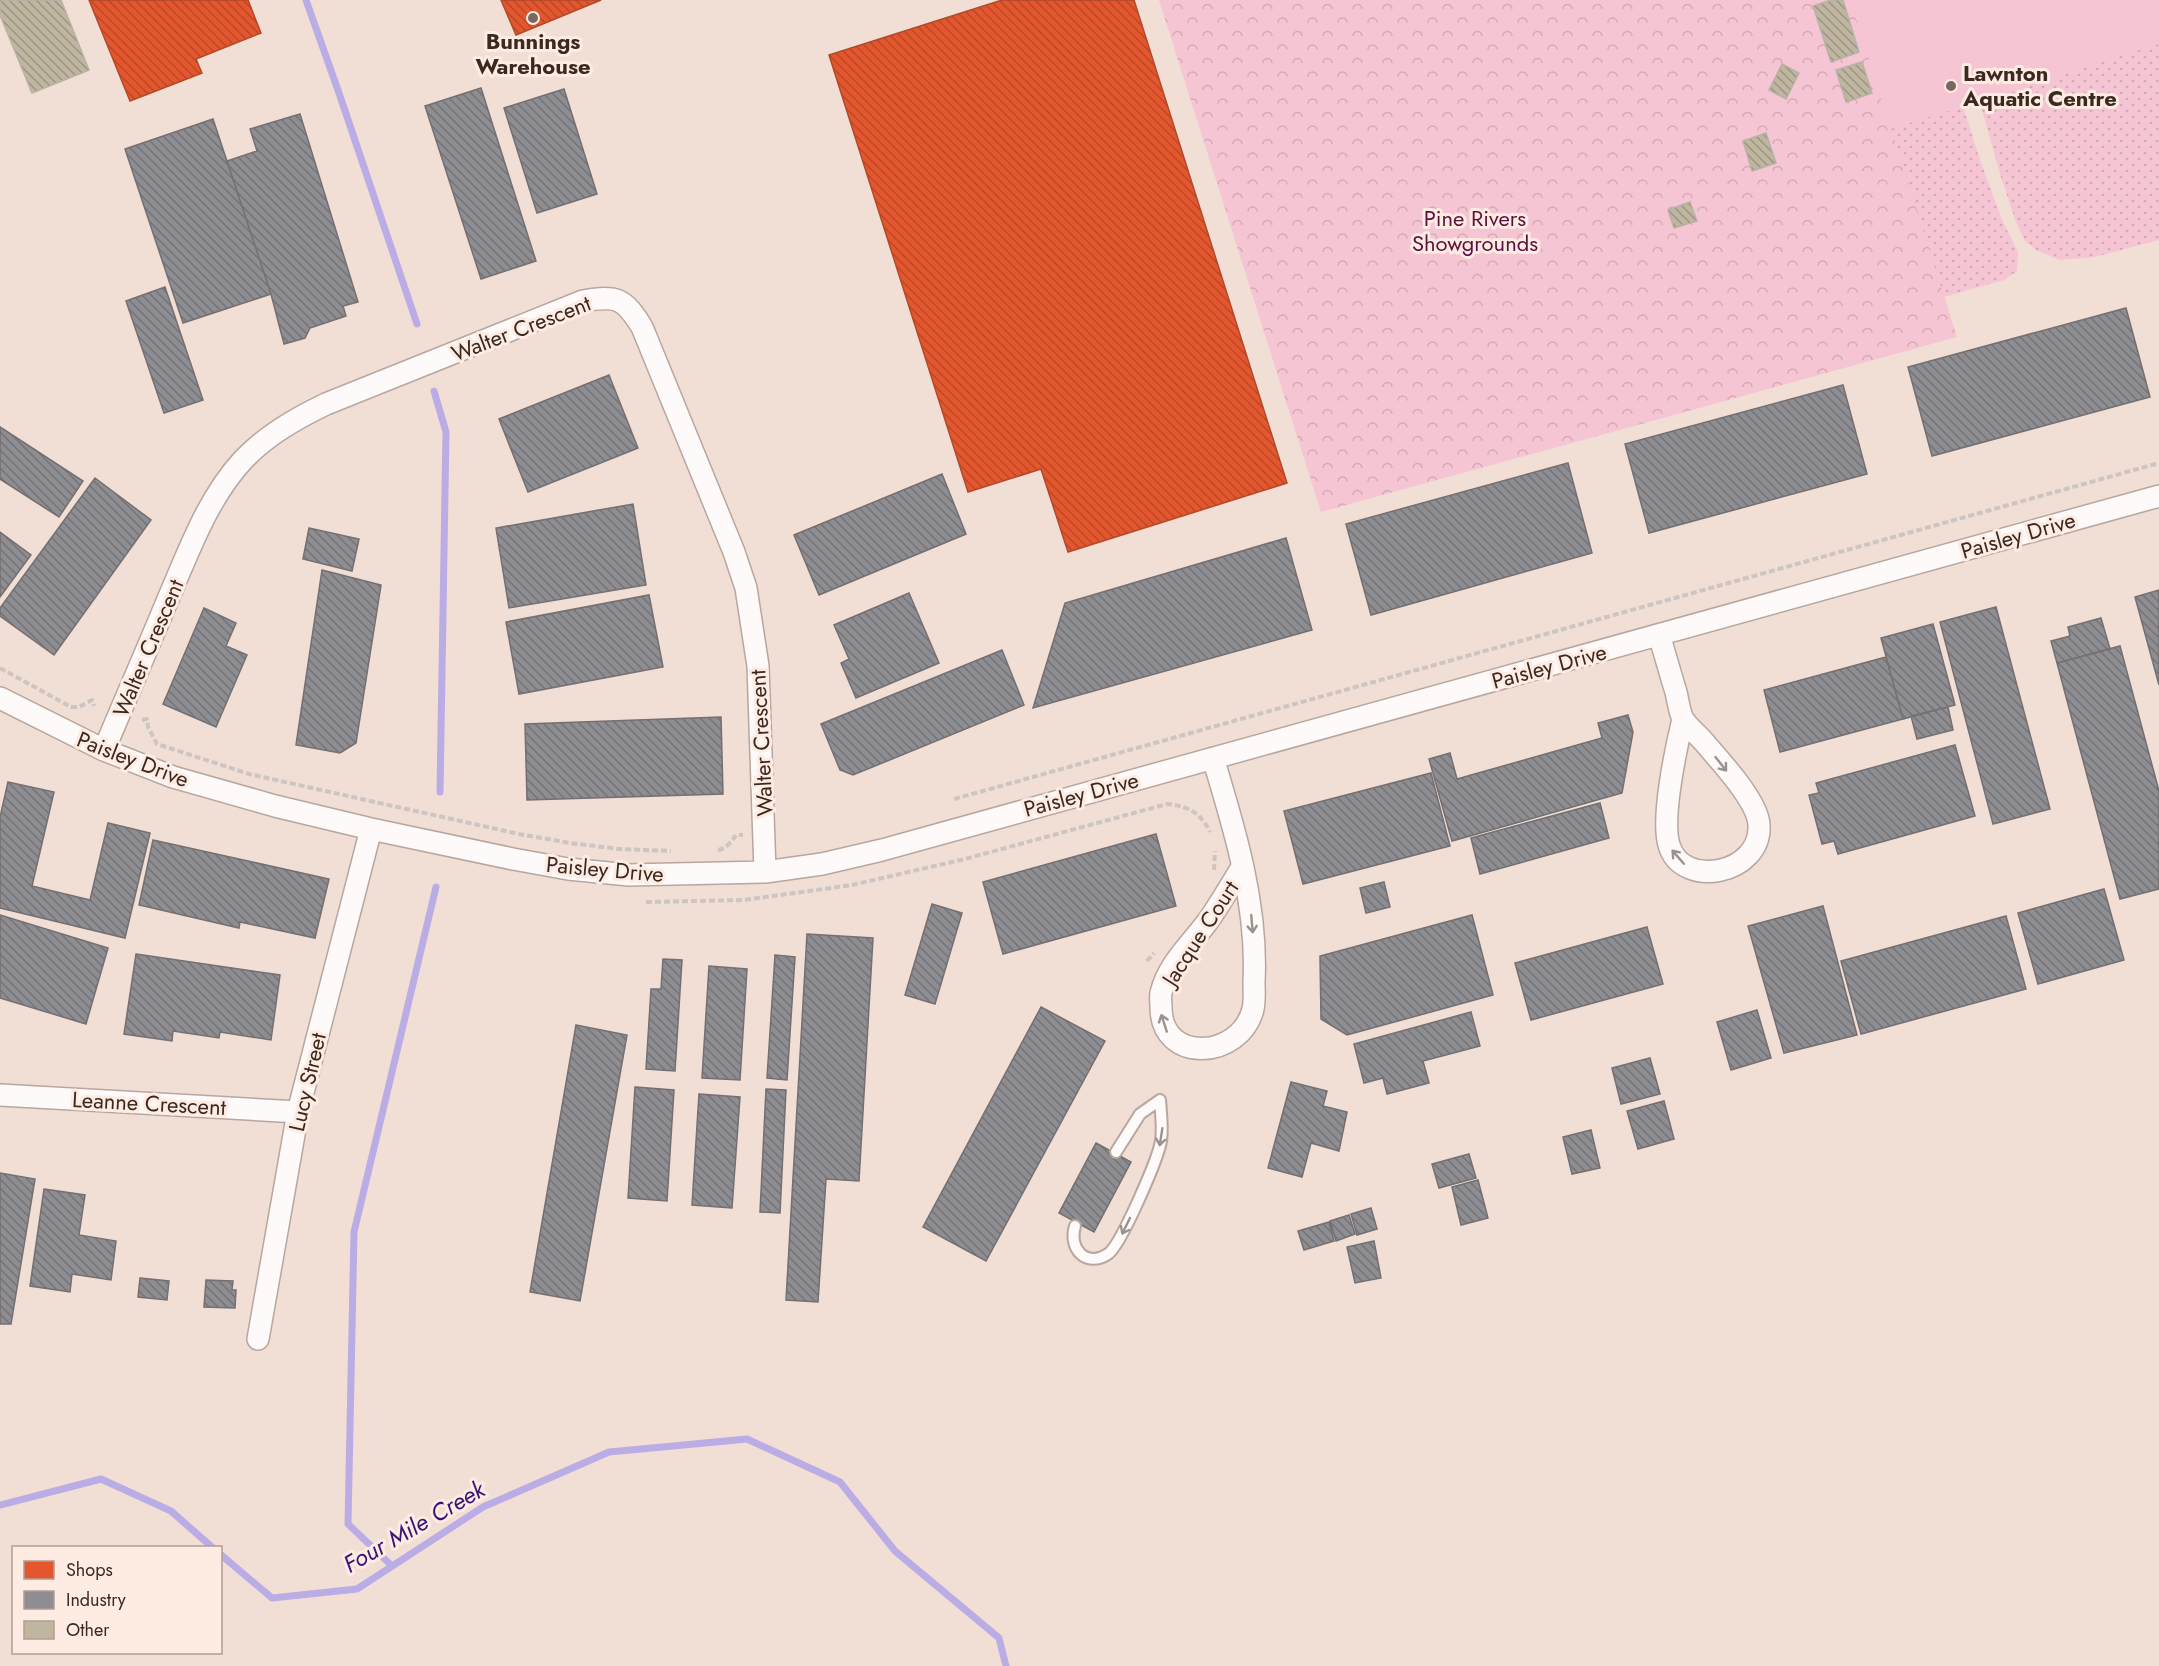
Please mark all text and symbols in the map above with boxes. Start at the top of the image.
marker: Bunnings Warehouse [526,11,540,25]
place label: Bunnings Warehouse [475,25,591,82]
place label: Lawnton Aquatic Centre [1962,57,2117,114]
marker: Lawnton Aquatic Centre [1944,79,1958,93]
park label: Pine Rivers Showgrounds [1412,202,1538,259]
street label: Walter Crescent [447,286,596,369]
street label: Paisley Drive [1957,503,2079,567]
street label: Walter Crescent [105,573,192,722]
street label: Paisley Drive [1488,635,1610,697]
street label: Walter Crescent [741,668,781,817]
street label: Paisley Drive [72,723,194,795]
one-way arrow [1715,756,1728,772]
street label: Paisley Drive [1020,763,1142,825]
street label: Paisley Drive [545,848,665,890]
one-way arrow [1671,849,1684,865]
street label: Jacque Court [1152,873,1246,994]
one-way arrow [1247,914,1258,934]
one-way arrow [1158,1014,1169,1033]
street label: Lucy Street [280,1029,334,1134]
street label: Leanne Crescent [71,1083,227,1123]
one-way arrow [1155,1126,1166,1146]
one-way arrow [1119,1216,1131,1234]
water label: Four Mile Creek [336,1471,493,1581]
legend [12,1546,222,1654]
text: Shops [66,1557,113,1583]
text: Industry [66,1587,126,1613]
text: Other [66,1617,110,1643]

